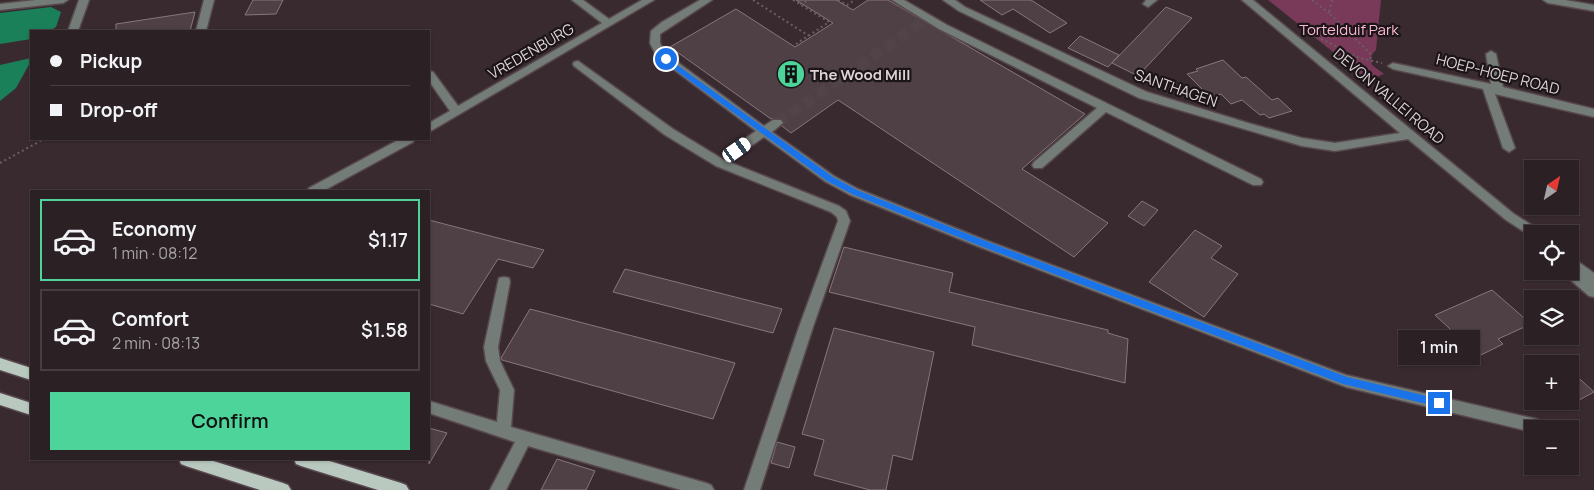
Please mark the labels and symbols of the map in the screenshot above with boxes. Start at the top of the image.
street label: VREDENBURG [484,18,578,84]
park label: Tortelduif Park [1299,19,1399,40]
street label: DEVON VALLEI ROAD [1329,43,1449,149]
route start [655,48,677,70]
street label: HOEP-HOEP ROAD [1434,49,1562,99]
building icon: The Wood Mill [776,59,806,89]
place label: The Wood Mill [810,64,910,85]
street label: SANTHAGEN [1132,64,1220,112]
car [720,135,753,165]
north arrow [1524,160,1579,215]
callout: 1 min [1398,330,1480,366]
route end [1428,392,1450,414]

